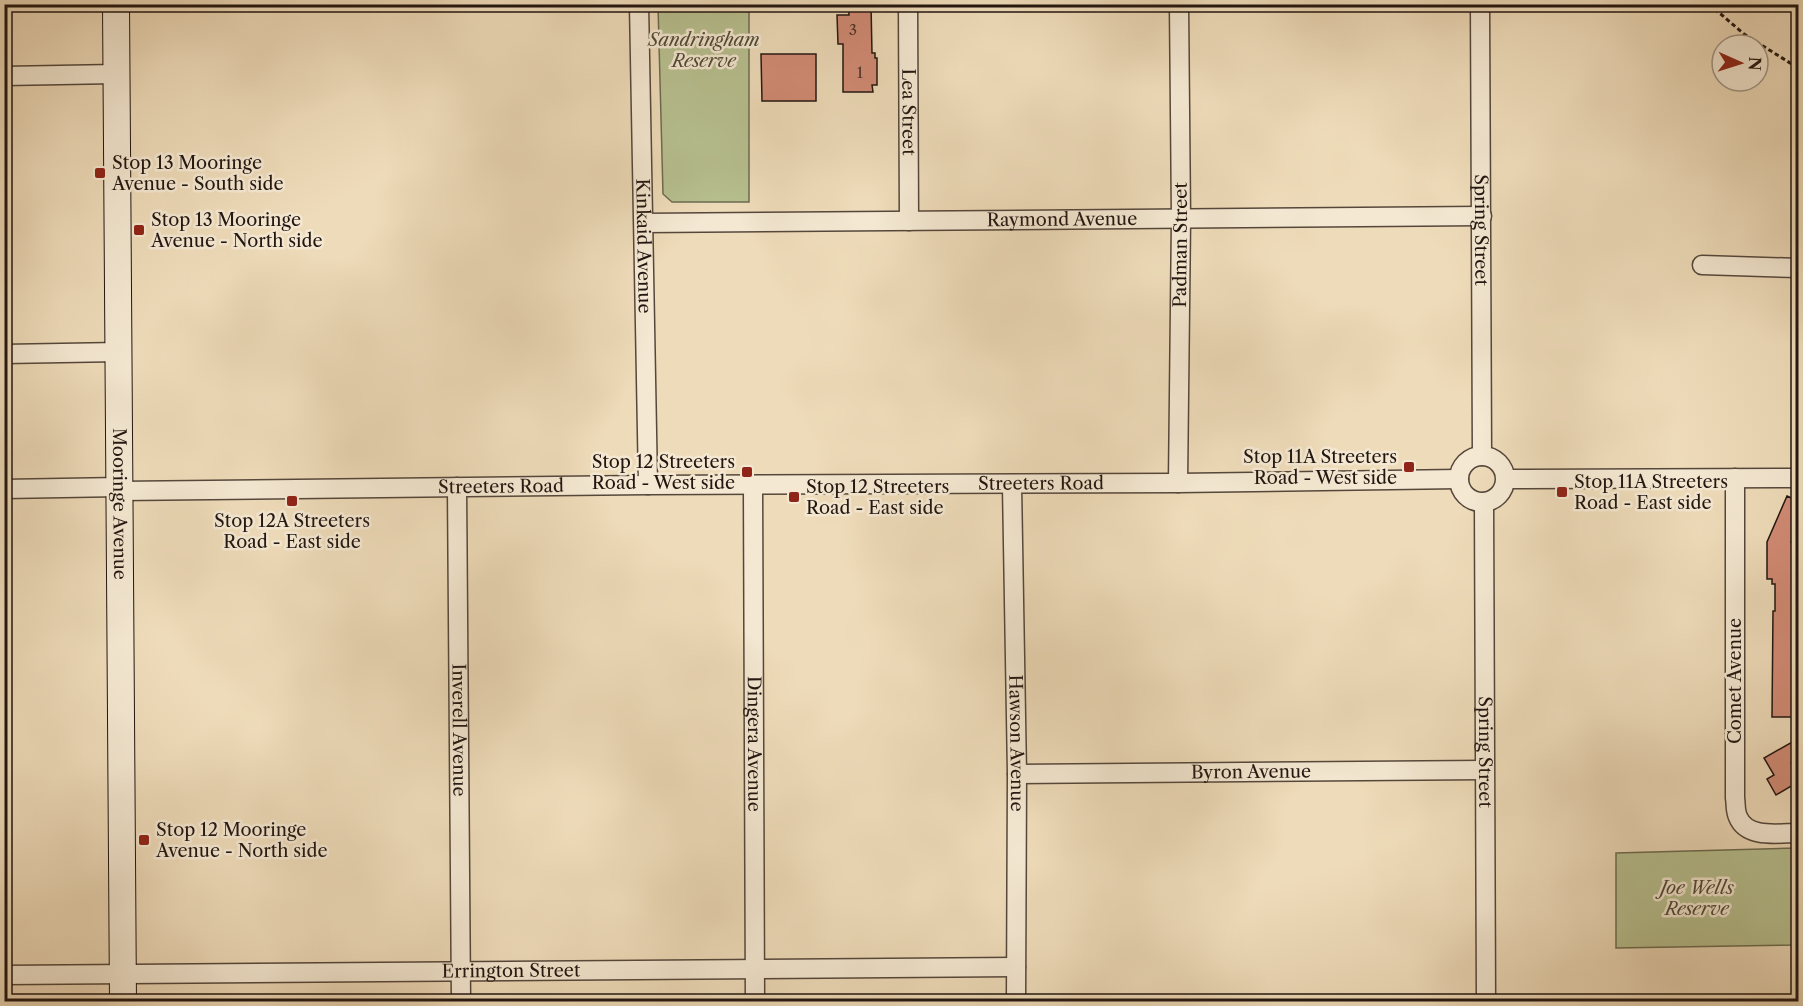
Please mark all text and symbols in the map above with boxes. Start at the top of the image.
house number: 3 [849,20,857,39]
park label: Sandringham Reserve [647,29,760,72]
north arrow [1710,33,1770,93]
text: N [1745,56,1765,71]
house number: 1 [857,63,864,82]
street label: Lea Street [897,68,920,156]
place label: Stop 13 Mooringe Avenue - South side [111,152,284,195]
marker: Stop 13 Mooringe Avenue - South side [93,166,107,180]
street label: Spring Street [1470,174,1492,286]
street label: Kinkaid Avenue [631,178,656,314]
street label: Padman Street [1169,182,1192,308]
street label: Raymond Avenue [987,208,1137,231]
place label: Stop 13 Mooringe Avenue - North side [150,209,323,252]
marker: Stop 13 Mooringe Avenue - North side [132,223,146,237]
street label: Mooringe Avenue [108,428,131,580]
place label: Stop 11A Streeters Road - West side [1243,446,1397,489]
place label: Stop 12 Streeters Road - West side [592,451,735,494]
marker: Stop 11A Streeters Road - West side [1402,460,1416,474]
marker: Stop 12 Streeters Road - West side [740,465,754,479]
place label: Stop 11A Streeters Road - East side [1574,471,1728,514]
street label: Streeters Road [978,472,1104,495]
street label: Streeters Road [438,475,564,498]
place label: Stop 12 Streeters Road - East side [806,476,949,519]
marker: Stop 11A Streeters Road - East side [1555,485,1569,499]
marker: Stop 12 Streeters Road - East side [787,490,801,504]
marker: Stop 12A Streeters Road - East side [285,494,299,508]
place label: Stop 12A Streeters Road - East side [214,510,370,553]
street label: Comet Avenue [1724,618,1746,744]
street label: Inverell Avenue [447,663,470,797]
street label: Hawson Avenue [1004,674,1028,812]
street label: Dingera Avenue [743,676,765,812]
street label: Spring Street [1474,696,1496,808]
street label: Byron Avenue [1191,760,1311,784]
place label: Stop 12 Mooringe Avenue - North side [155,819,328,862]
marker: Stop 12 Mooringe Avenue - North side [137,833,151,847]
park label: Joe Wells Reserve [1655,877,1734,920]
street label: Errington Street [442,959,581,983]

